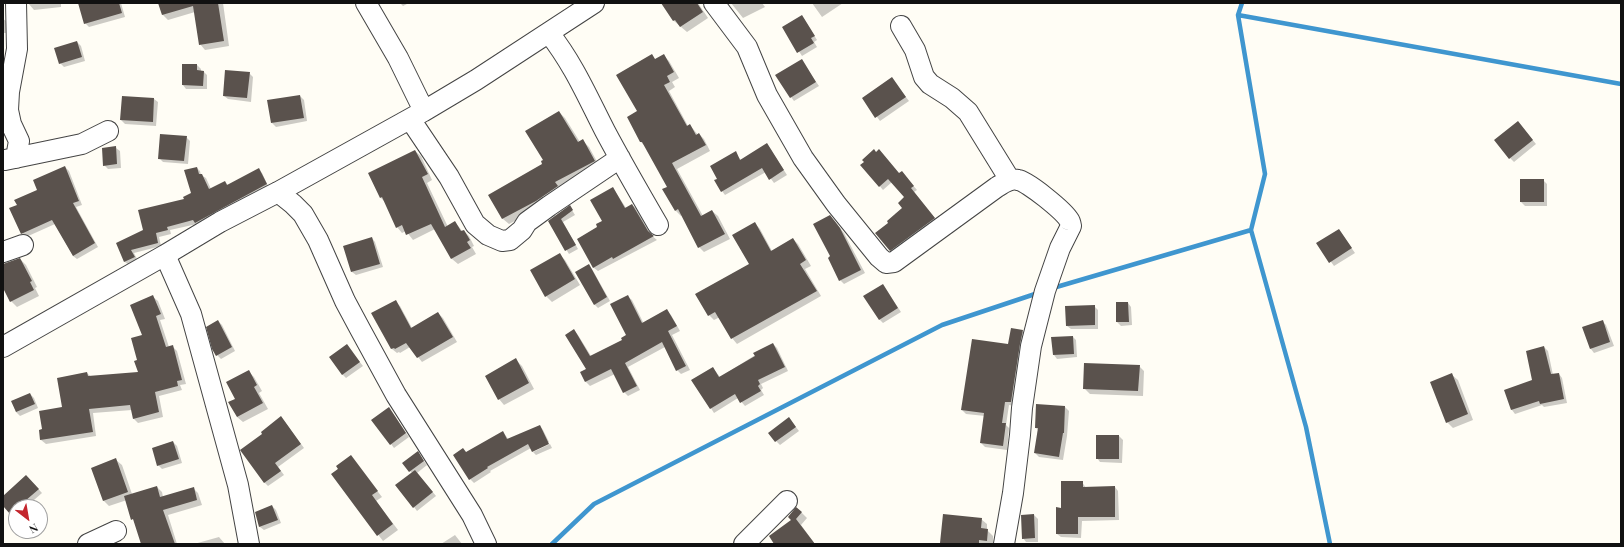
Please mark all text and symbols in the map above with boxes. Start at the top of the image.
north arrow [8,499,48,539]
text: N [27,520,41,537]

